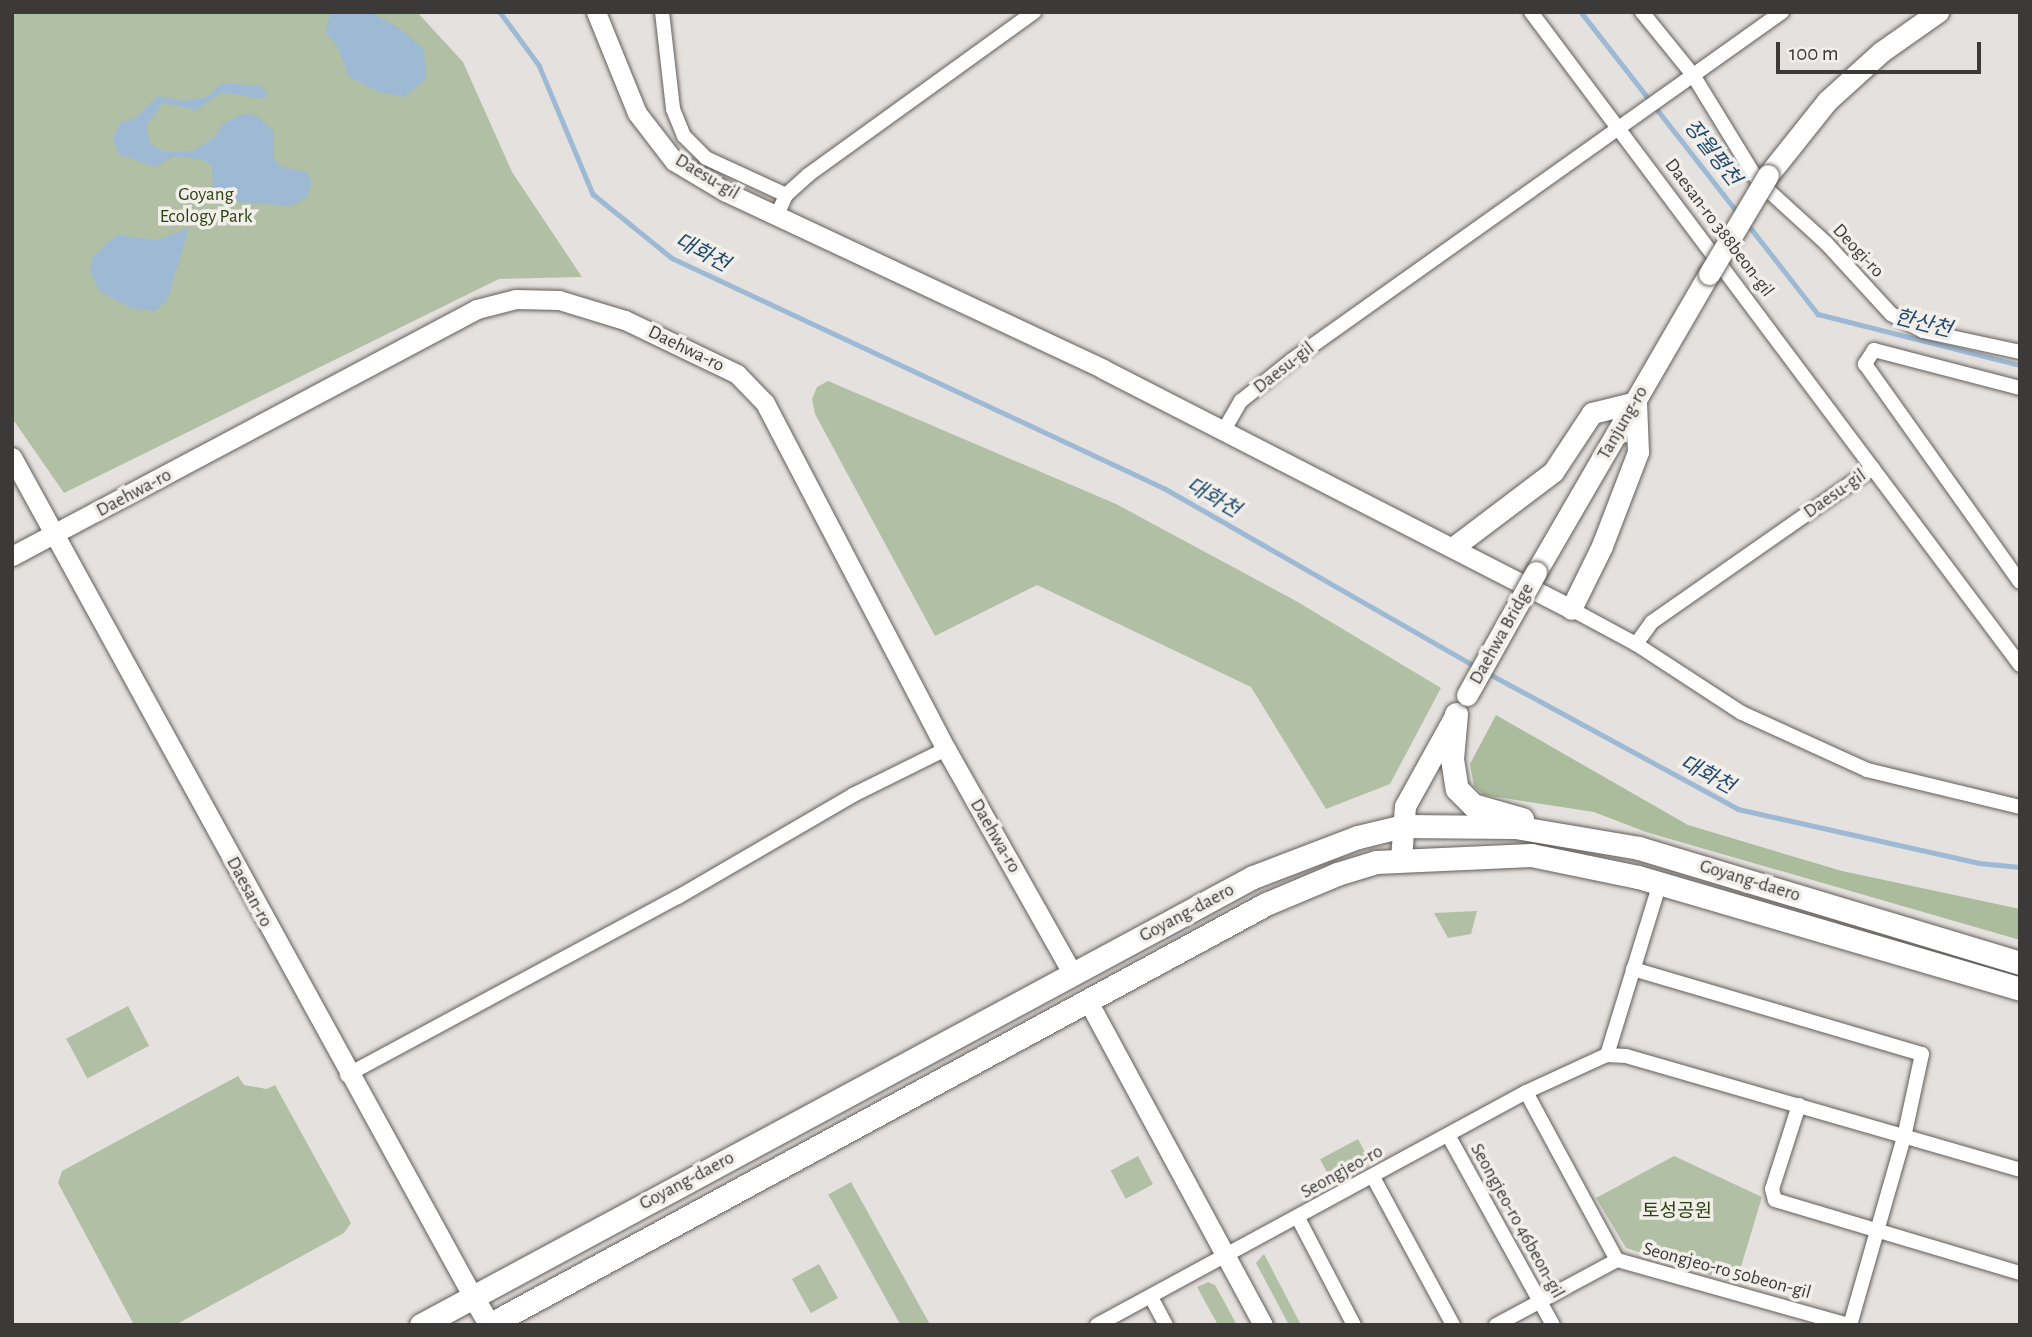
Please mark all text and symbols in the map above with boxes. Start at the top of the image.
scale bar [1780,28,1985,72]
text: 100 m [1789,43,1839,64]
water label: 장월평천 [1678,115,1746,191]
street label: Daesu-gil [671,149,743,205]
street label: Daesan-ro 388beon-gil [1660,154,1778,302]
park label: Goyang Ecology Park [160,184,252,228]
street label: Deogi-ro [1827,219,1889,283]
water label: 대화천 [670,228,734,278]
water label: 한산천 [1892,305,1954,343]
street label: Daehwa-ro [644,321,728,377]
street label: Daesu-gil [1249,337,1319,399]
street label: Tanjung-ro [1593,382,1653,464]
street label: Daehwa-ro [93,464,175,522]
street label: Daesu-gil [1799,464,1871,524]
water label: 대화천 [1182,473,1244,523]
street label: Daehwa Bridge [1465,579,1539,689]
water label: 대화천 [1675,750,1739,800]
street label: Daehwa-ro [965,795,1025,877]
street label: Daesan-ro [221,853,277,931]
street label: Goyang-daero [1697,855,1803,907]
street label: Goyang-daero [1136,878,1238,948]
street label: Seongjeo-ro [1297,1140,1387,1204]
street label: Seongjeo-ro 46beon-gil [1465,1140,1569,1302]
street label: Goyang-daero [636,1146,738,1216]
park label: 토성공원 [1642,1201,1712,1223]
street label: Seongjeo-ro 50beon-gil [1640,1238,1814,1304]

